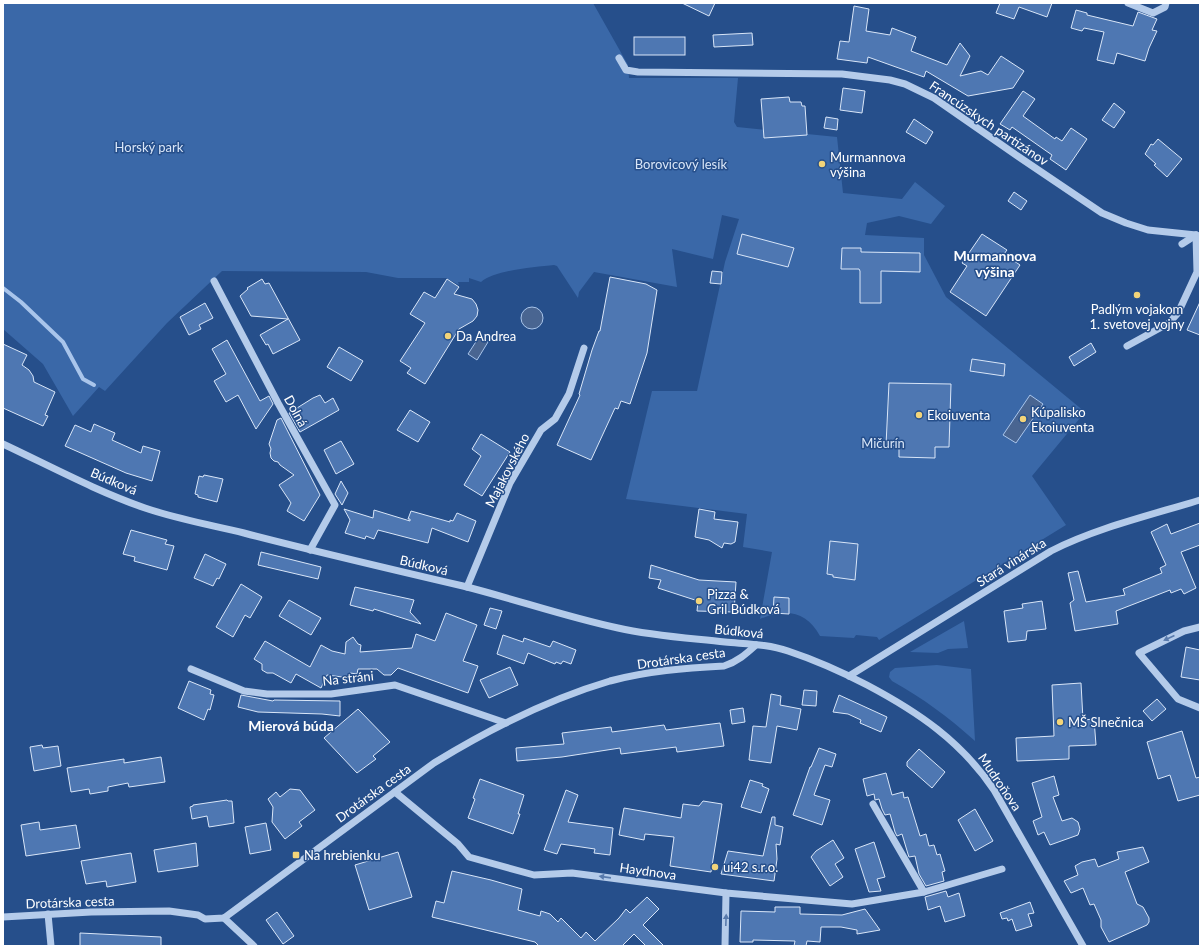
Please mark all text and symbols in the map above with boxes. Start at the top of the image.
street label: Francúzskych partizánov [927,77,1052,169]
park label: Horský park [115,139,184,155]
place label: Murmannova výšina [830,149,906,180]
park label: Borovicový lesík [635,156,728,172]
marker: Murmannova výšina [817,159,827,169]
district label: Murmannova výšina [954,247,1036,280]
marker: Padlým vojakom 1. svetovej vojny [1132,290,1142,300]
place label: Padlým vojakom 1. svetovej vojny [1090,301,1185,332]
place label: Da Andrea [456,328,516,344]
marker: Da Andrea [443,331,453,341]
street label: Dolná [281,392,311,430]
place label: Kúpalisko Ekoiuventa [1031,404,1094,435]
place label: Ekoiuventa [927,407,990,423]
marker: Ekoiuventa [914,410,924,420]
marker: Kúpalisko Ekoiuventa [1018,414,1028,424]
street label: Majakovského [481,430,533,510]
park label: Mičurín [861,435,905,451]
street label: Búdková [88,464,140,498]
street label: Stará vinárska [973,534,1049,590]
street label: Búdková [398,552,450,578]
place label: Pizza & Gril Búdková [707,586,780,617]
marker: Pizza & Gril Búdková [694,596,704,606]
street label: Búdková [714,620,764,642]
one-way arrow [1163,635,1175,641]
street label: Drotárska cesta [636,644,726,672]
street label: Na stráni [322,667,374,689]
place label: MŠ Slnečnica [1068,714,1144,730]
district label: Mierová búda [248,717,334,734]
marker: MŠ Slnečnica [1055,717,1065,727]
street label: Mudroňova [975,750,1025,814]
street label: Drotárska cesta [332,760,414,826]
place label: Na hrebienku [304,847,380,863]
marker: Na hrebienku [291,850,301,860]
street label: Haydnova [619,859,677,883]
place label: ui42 s.r.o. [723,859,778,875]
marker: ui42 s.r.o. [710,862,720,872]
one-way arrow [598,874,611,880]
street label: Drotárska cesta [25,892,115,912]
one-way arrow [722,914,729,926]

